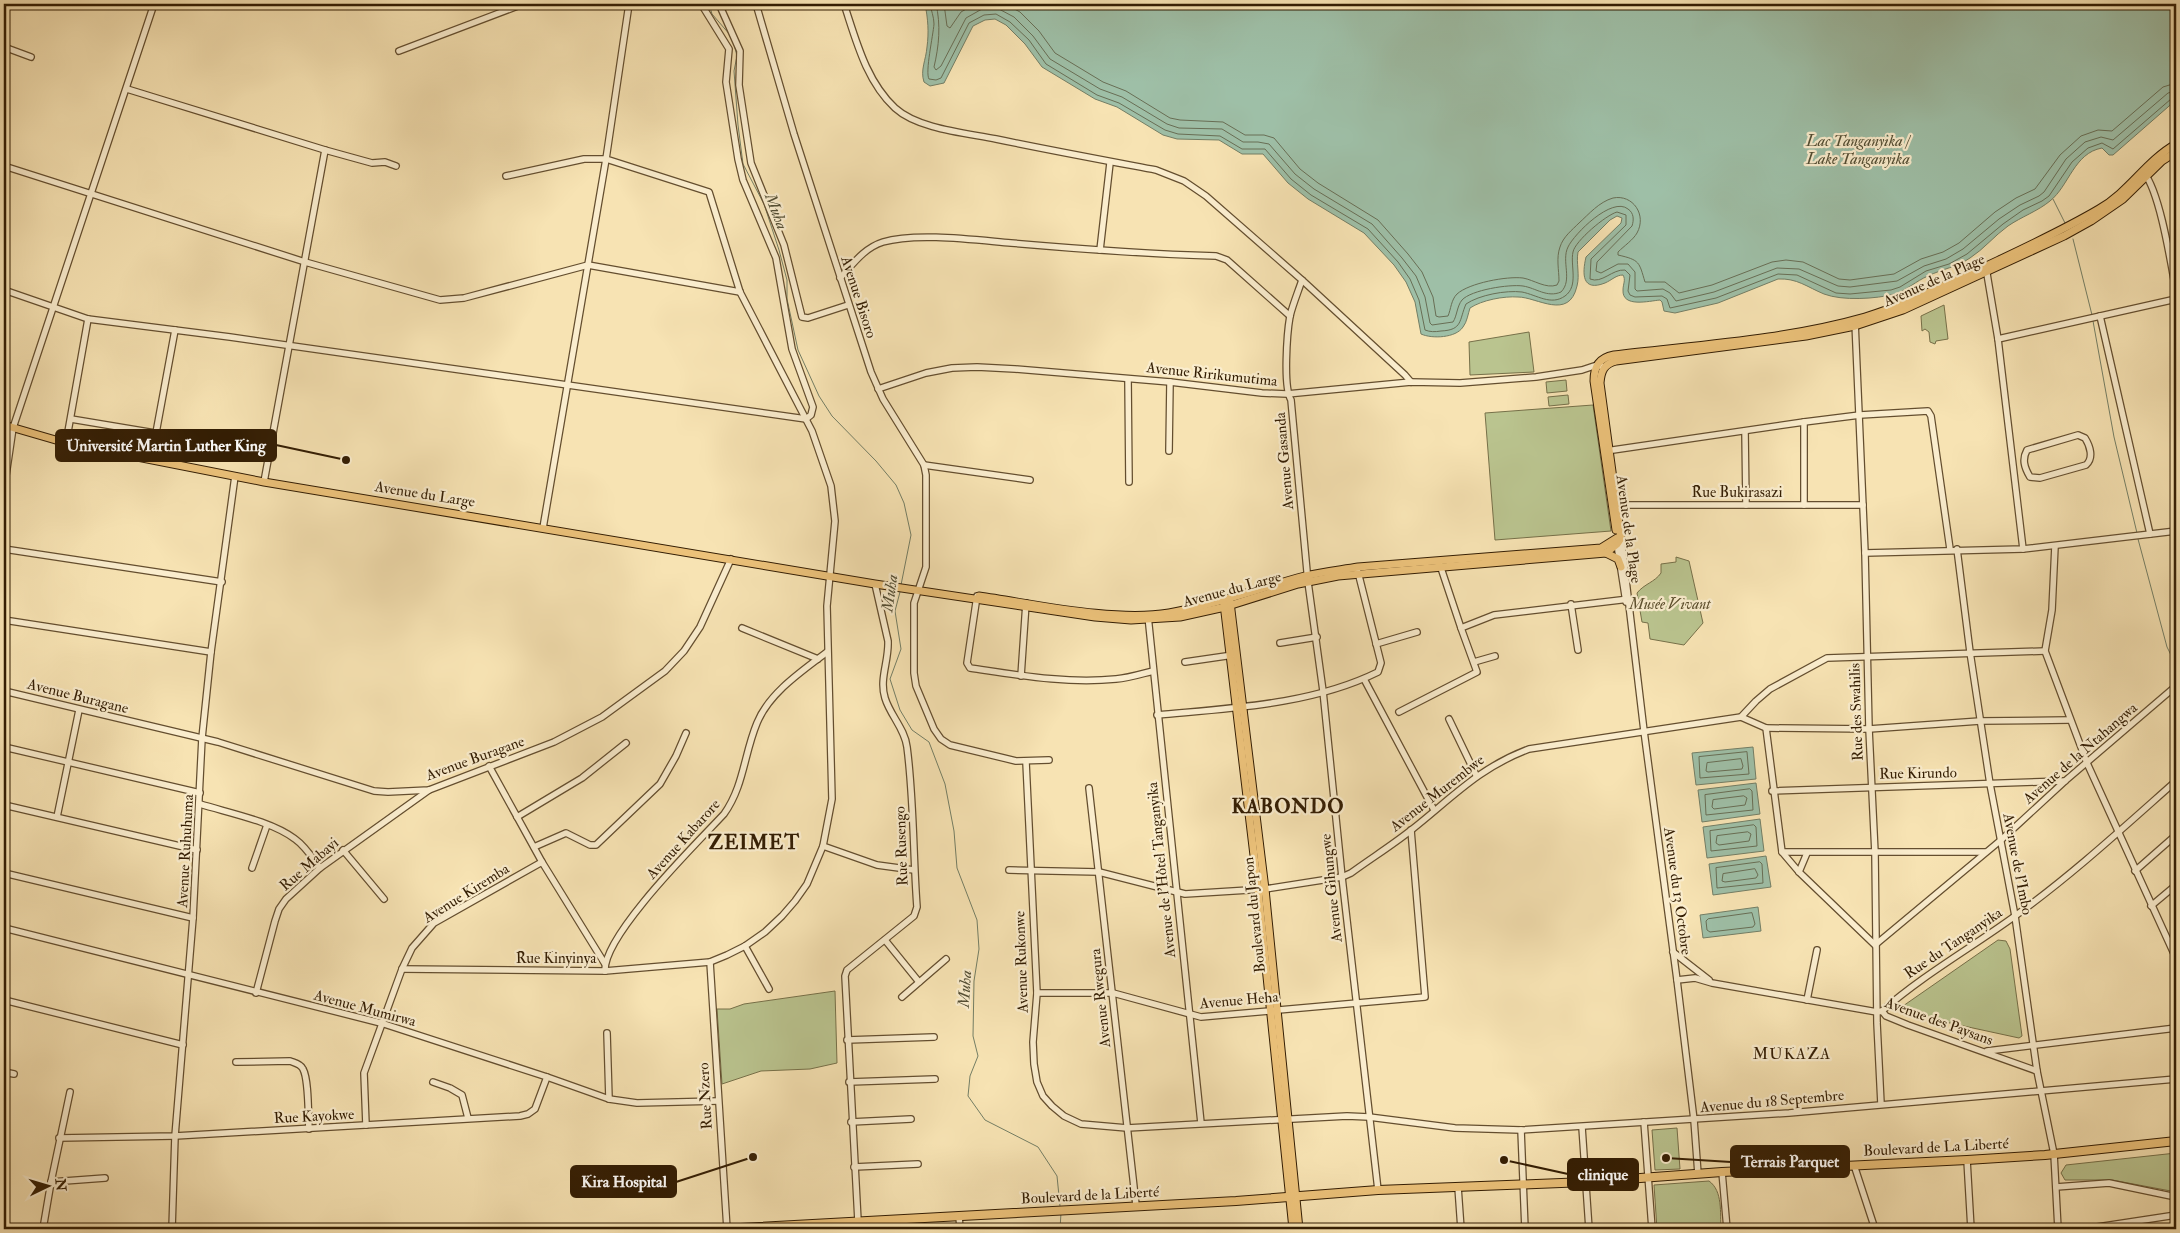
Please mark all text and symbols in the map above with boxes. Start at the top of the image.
water label: Lac Tanganyika / Lake Tanganyika [1805,131,1912,169]
water label: Muha [760,189,792,232]
street label: Avenue de la Plage [1880,250,1988,312]
street label: Avenue Bisoro [836,253,881,341]
street label: Avenue Ririkumutima [1145,358,1279,391]
street label: Avenue Gasanda [1271,411,1298,512]
callout: Université Martin Luther King [56,430,276,461]
text: Université Martin Luther King [66,436,267,457]
street label: Avenue de la Plage [1611,473,1645,584]
street label: Avenue du Large [373,477,476,512]
street label: Rue Bukirasazi [1692,483,1782,502]
street label: Avenue du Large [1180,567,1283,612]
water label: Muha [877,573,903,614]
park label: Musée Vivant [1628,595,1711,614]
street label: Rue des Swahilis [1845,663,1868,761]
street label: Avenue Buragane [24,675,130,718]
street label: Avenue de la Ntahangwa [2019,698,2142,809]
street label: Avenue Buragane [422,732,527,785]
street label: Avenue Murembwe [1385,751,1488,837]
street label: Rue Kirundo [1879,763,1957,784]
street label: Avenue de l'Hôtel Tanganyika [1143,780,1180,960]
street label: Avenue Ruhuhuma [173,793,198,909]
district label: KABONDO [1231,794,1345,819]
street label: Avenue Kabarore [642,795,724,884]
street label: Rue Rusengo [891,806,912,886]
street label: Avenue de l'Imbo [1998,811,2037,917]
street label: Avenue du 13 Octobre [1659,825,1696,956]
district label: ZEIMET [708,830,800,855]
street label: Rue Mabayi [276,833,343,895]
street label: Avenue Gihungwe [1316,833,1347,944]
street label: Boulevard du Japon [1239,856,1271,974]
street label: Avenue Kiremba [419,859,514,928]
street label: Rue du Tanganyika [1901,903,2007,983]
street label: Avenue Rukonwe [1010,911,1033,1014]
street label: Avenue Rwegura [1086,947,1115,1049]
street label: Rue Kinyinya [516,949,597,968]
water label: Muha [954,970,976,1009]
street label: Avenue Mumirwa [311,985,419,1031]
street label: Avenue Heha [1198,988,1280,1013]
street label: Avenue des Paysans [1881,993,1996,1050]
district label: MUKAZA [1753,1044,1831,1064]
street label: Rue Nzero [694,1062,717,1130]
street label: Avenue du 18 Septembre [1698,1086,1845,1118]
street label: Rue Kayokwe [273,1105,355,1128]
street label: Boulevard de La Liberté [1863,1134,2010,1161]
callout: Terrais Parquet [1731,1146,1849,1177]
text: Terrais Parquet [1740,1152,1840,1173]
callout: clinique [1568,1159,1638,1190]
north arrow [22,1160,72,1210]
text: clinique [1578,1165,1629,1186]
callout: Kira Hospital [571,1166,676,1197]
text: Kira Hospital [581,1172,668,1193]
text: N [51,1177,70,1192]
street label: Boulevard de la Liberté [1020,1182,1160,1209]

